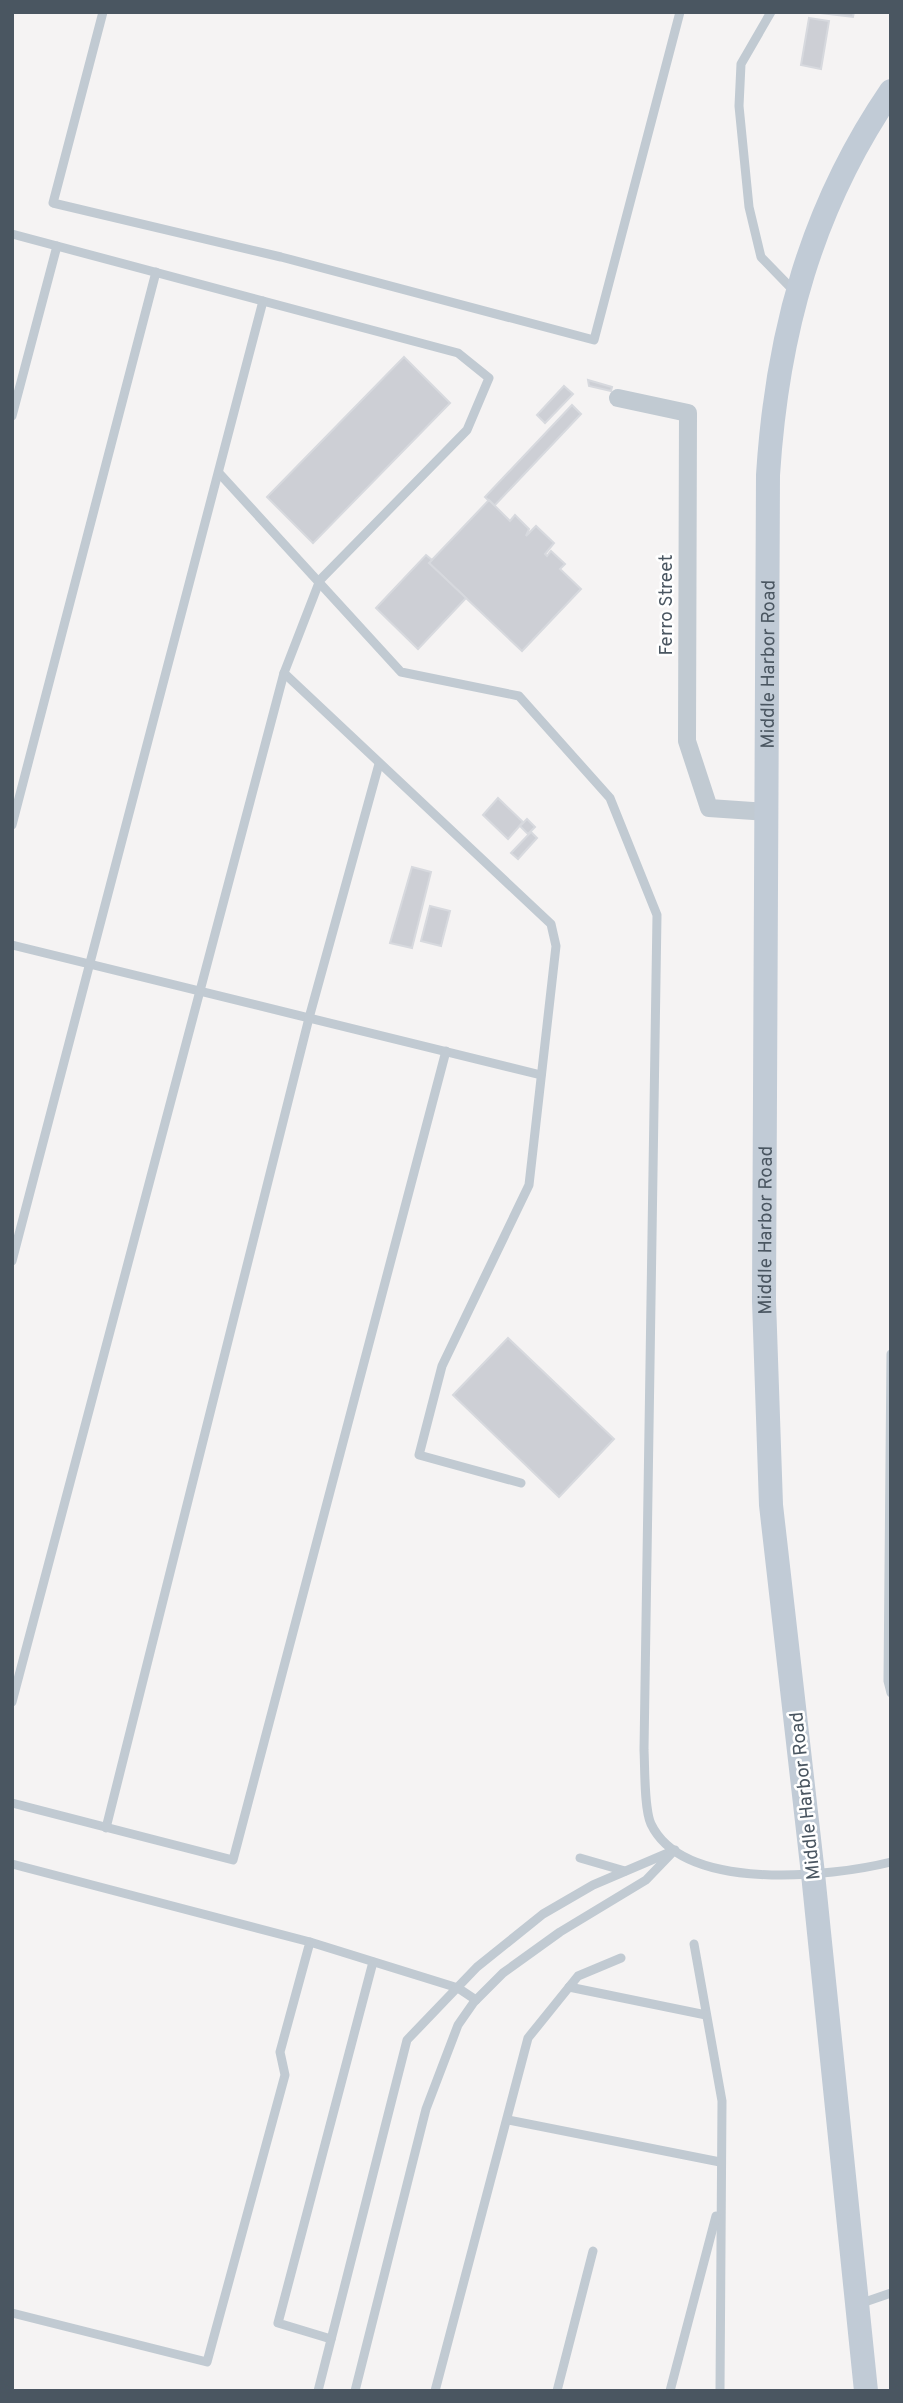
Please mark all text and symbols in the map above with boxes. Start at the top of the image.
street label: Ferro Street [655,554,679,656]
street label: Middle Harbor Road [757,580,781,749]
street label: Middle Harbor Road [754,1146,779,1315]
street label: Middle Harbor Road [785,1711,827,1881]

